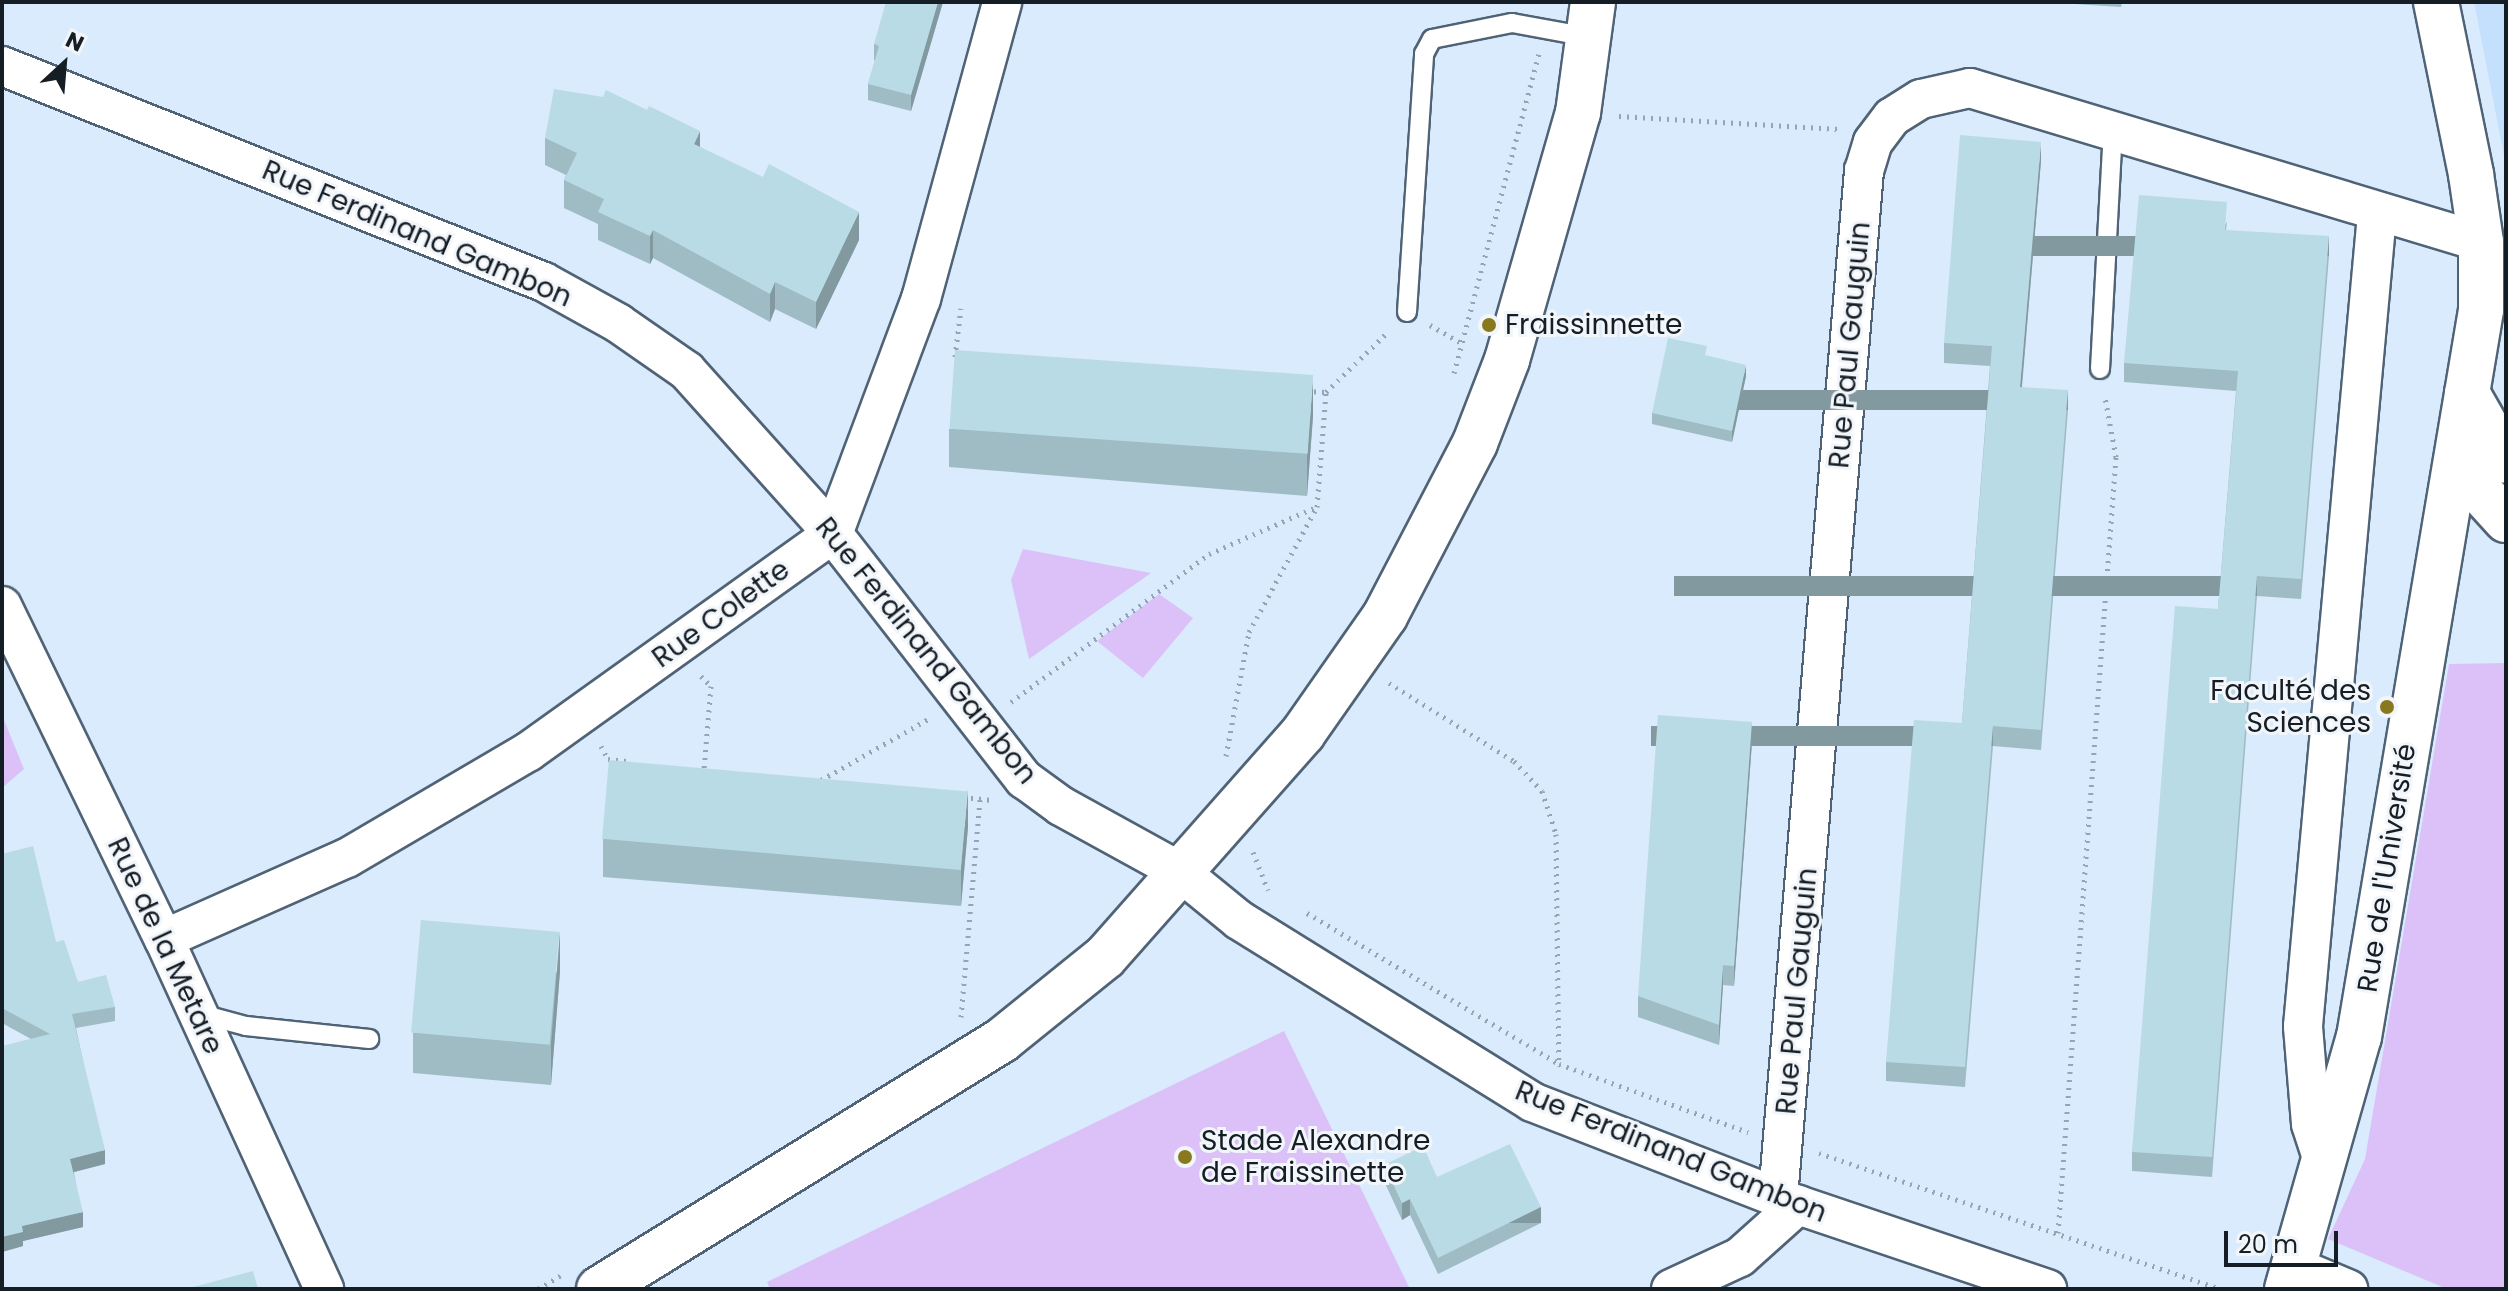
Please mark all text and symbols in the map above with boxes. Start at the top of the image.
north arrow [24,24,104,104]
text: N [61,24,89,60]
street label: Rue Ferdinand Gambon [257,153,577,315]
street label: Rue Paul Gauguin [1822,220,1878,470]
place label: Fraissinnette [1505,308,1682,342]
marker: Fraissinnette [1480,316,1498,334]
street label: Rue Ferdinand Gambon [808,511,1044,791]
street label: Rue Colette [646,553,796,675]
place label: Faculté des Sciences [2210,674,2371,740]
marker: Faculté des Sciences [2378,698,2396,716]
street label: Rue de l'Université [2351,741,2423,995]
street label: Rue de la Metare [100,832,230,1060]
street label: Rue Paul Gauguin [1769,866,1825,1116]
street label: Rue Ferdinand Gambon [1510,1074,1832,1230]
place label: Stade Alexandre de Fraissinette [1201,1124,1430,1190]
marker: Stade Alexandre de Fraissinette [1176,1148,1194,1166]
scale bar [2228,1215,2342,1265]
text: 20 m [2238,1228,2298,1261]

